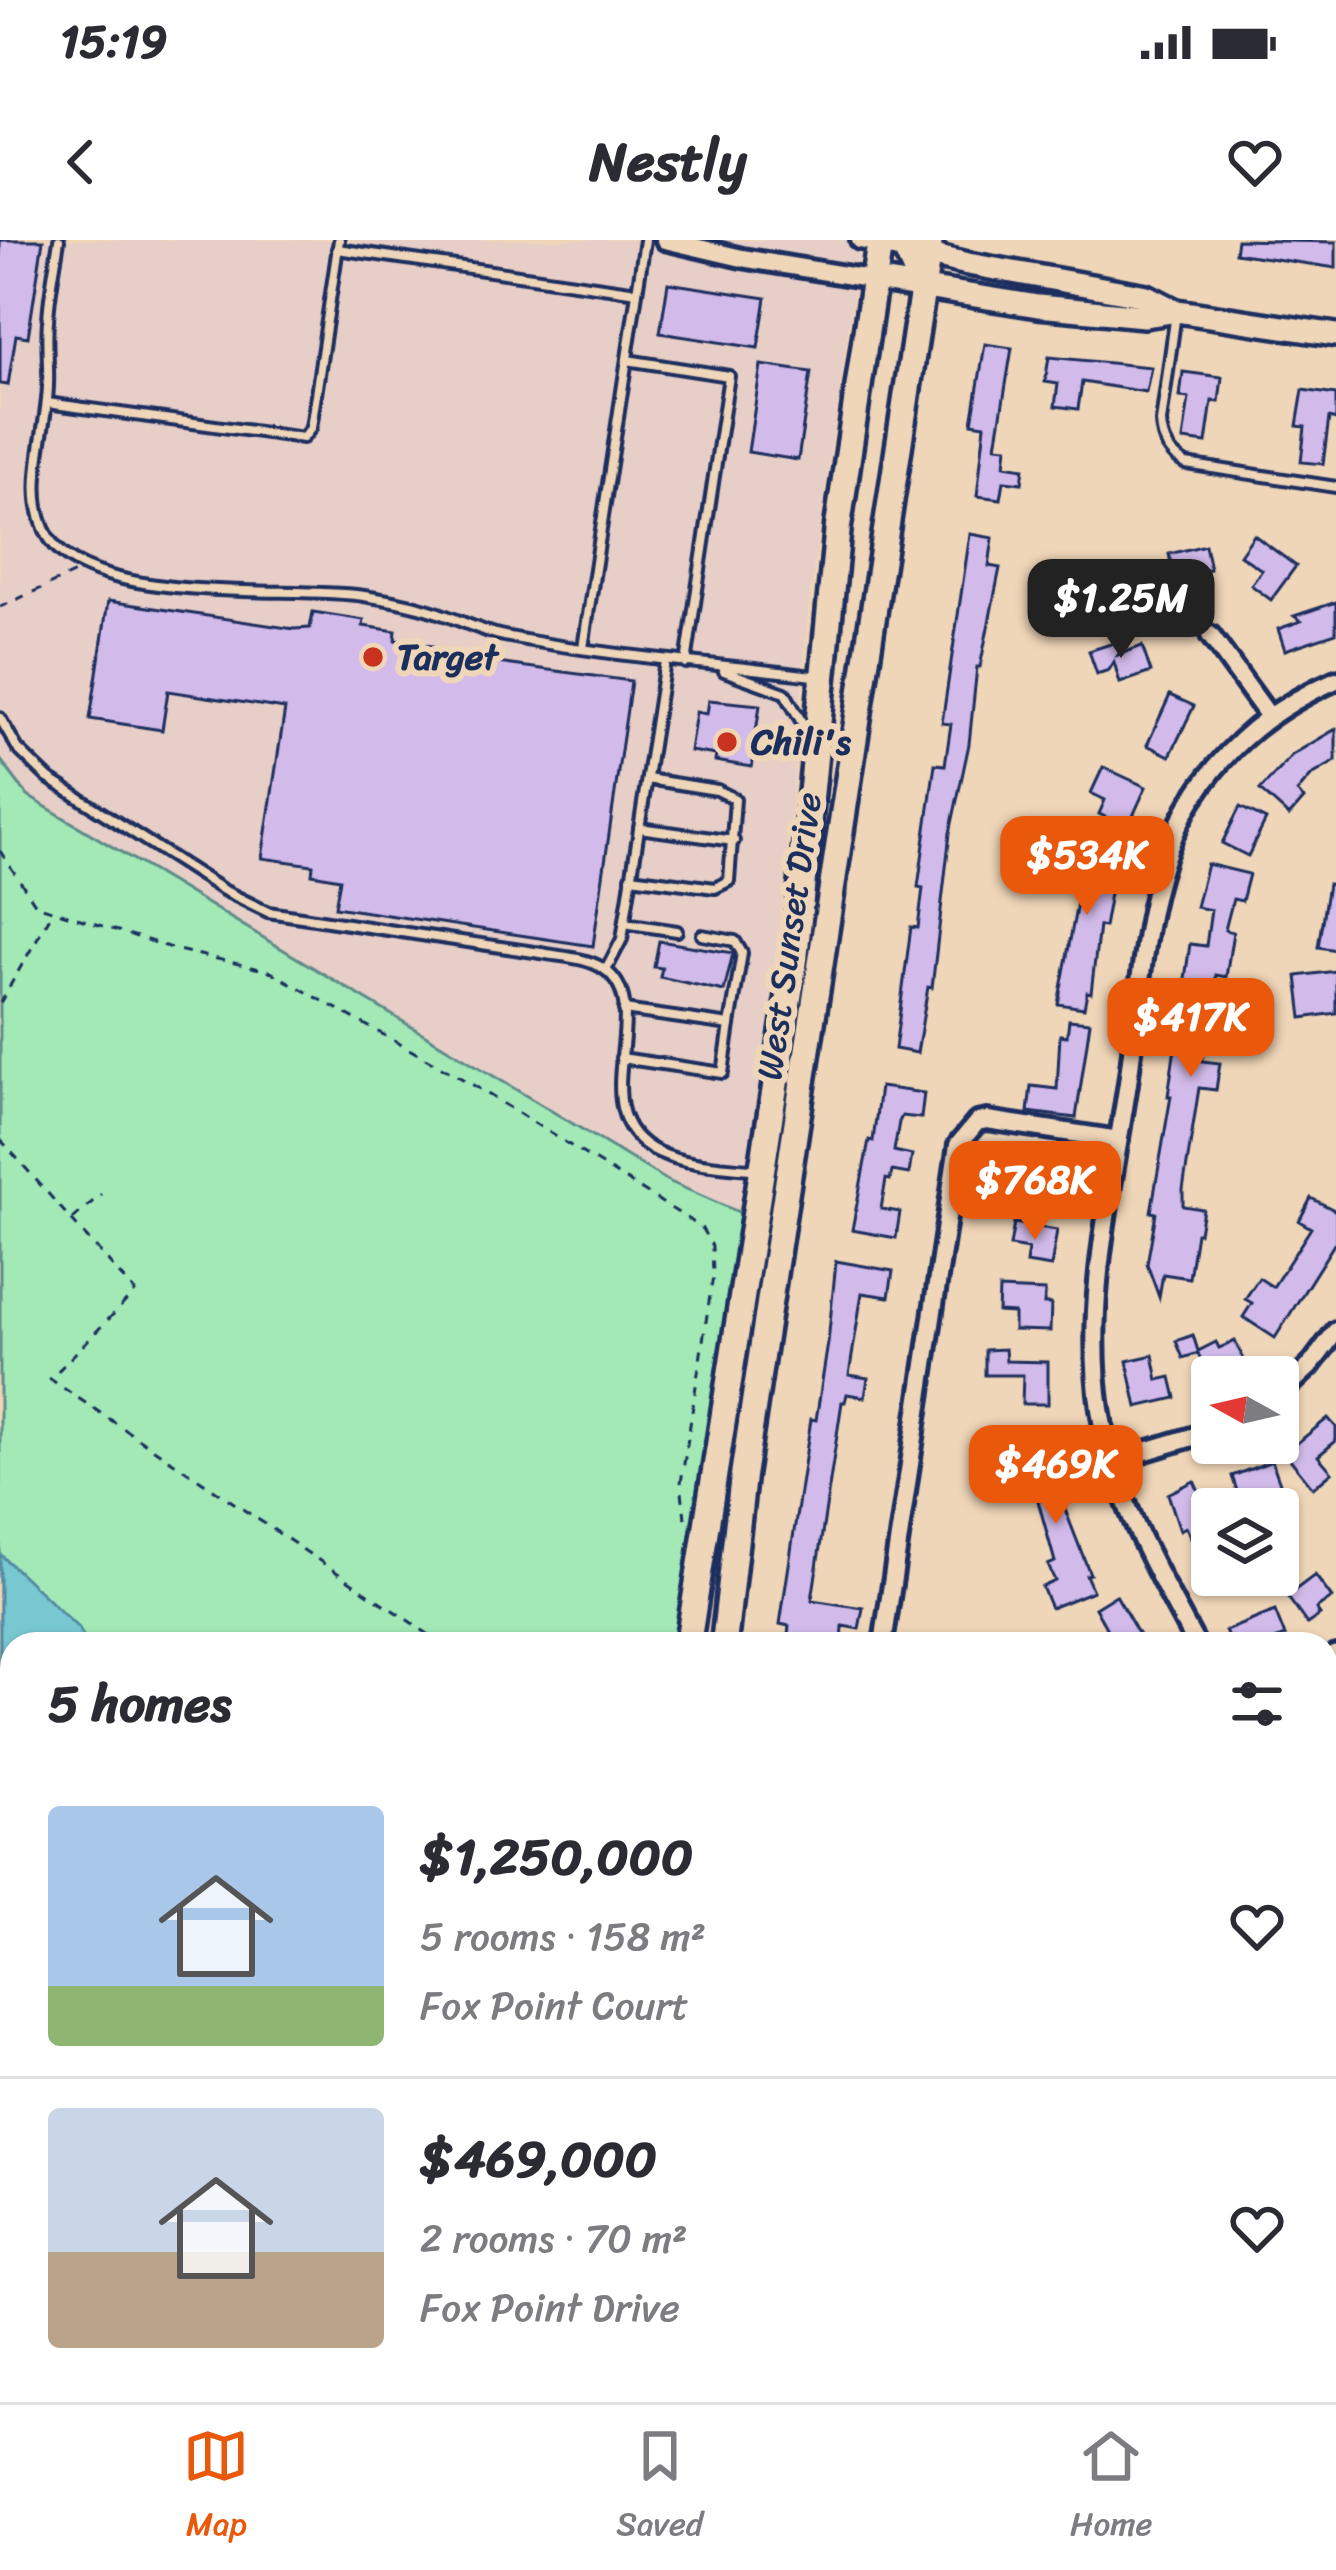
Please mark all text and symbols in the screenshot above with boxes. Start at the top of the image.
text: 15:19 [60,2,167,82]
text: Nestly [589,114,747,210]
icon: back [48,129,114,195]
icon: heart [1222,129,1288,195]
pin: $1.25M [1023,559,1219,661]
text: $1.25M [1055,563,1187,632]
place label: Target [397,625,500,689]
marker: Target [360,644,386,670]
place label: Chili's [750,710,852,774]
marker: Chili's [714,729,740,755]
street label: West Sunset Drive [737,788,841,1084]
pin: $534K [1003,816,1171,918]
text: $534K [1027,820,1147,889]
pin: $417K [1107,978,1275,1080]
text: $417K [1134,982,1248,1051]
pin: $768K [951,1141,1119,1243]
text: $768K [976,1145,1094,1214]
north arrow [1191,1356,1299,1464]
map controls [1191,1356,1299,1596]
pin: $469K [972,1425,1140,1527]
text: $469K [996,1429,1116,1498]
button: layers [1191,1488,1299,1596]
text: 5 homes [48,1659,231,1749]
icon: filters [1224,1671,1290,1737]
text: $1,250,000 [420,1812,693,1902]
icon: home [144,1854,288,1998]
icon: heart [1224,1893,1290,1959]
text: 5 rooms · 158 m² [420,1902,706,1971]
text: Fox Point Court [420,1971,689,2040]
text: $469,000 [420,2114,657,2204]
icon: home [144,2156,288,2300]
icon: heart [1224,2195,1290,2261]
text: 2 rooms · 70 m² [420,2204,687,2273]
text: Fox Point Drive [420,2273,680,2342]
tab: Map [183,2423,249,2553]
tab: Saved [616,2423,703,2553]
tab: Home [1070,2423,1153,2553]

